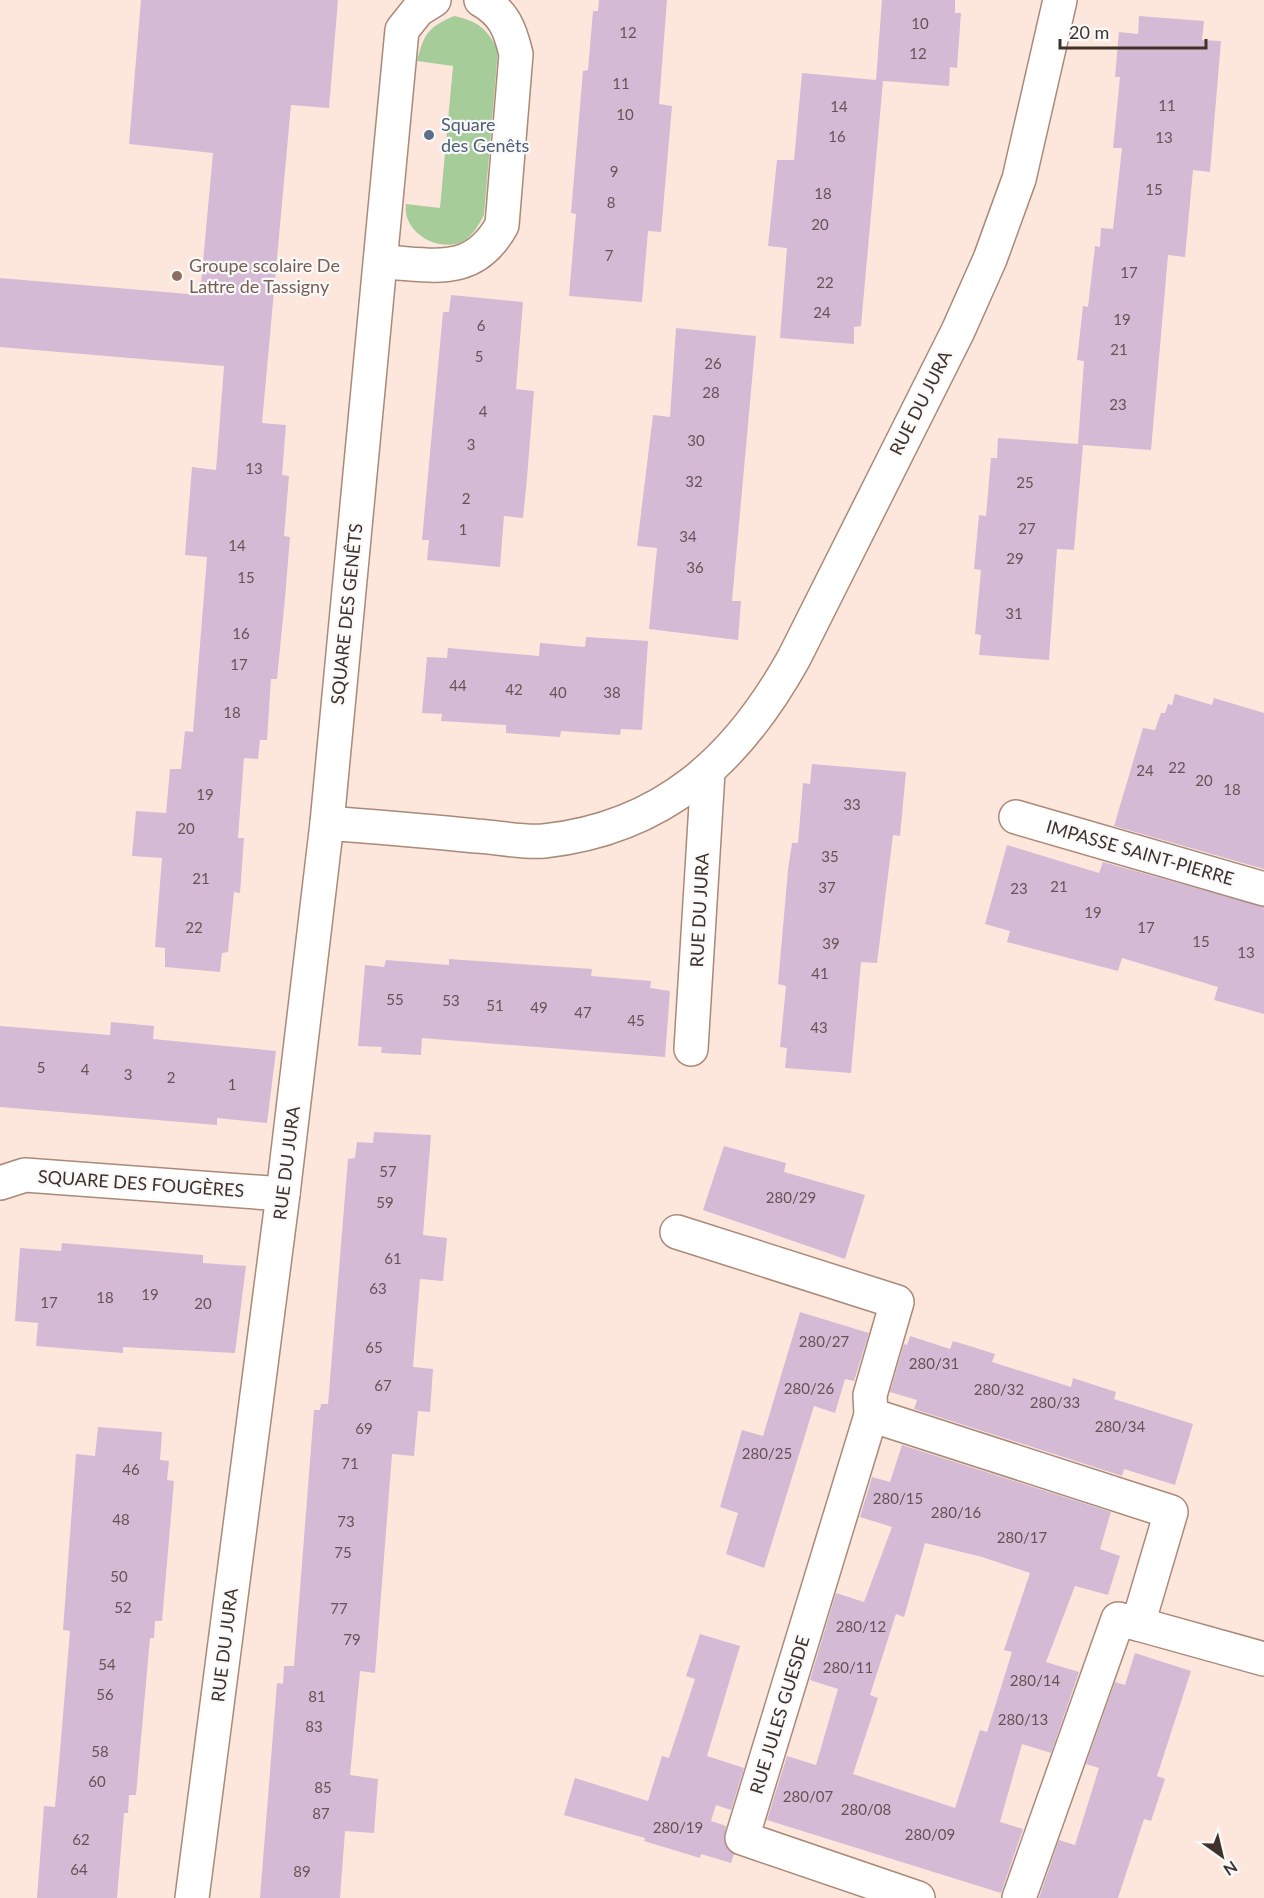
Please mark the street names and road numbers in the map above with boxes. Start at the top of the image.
street label: RUE DU JURA [884,346,956,459]
street label: SQUARE DES GENÊTS [326,522,366,706]
street label: IMPASSE SAINT-PIERRE [1044,815,1237,889]
street label: RUE DU JURA [685,851,713,968]
street label: RUE DU JURA [268,1104,304,1221]
street label: SQUARE DES FOUGÈRES [37,1165,245,1201]
street label: RUE DU JURA [206,1586,242,1703]
street label: RUE JULES GUESDE [744,1633,814,1797]

